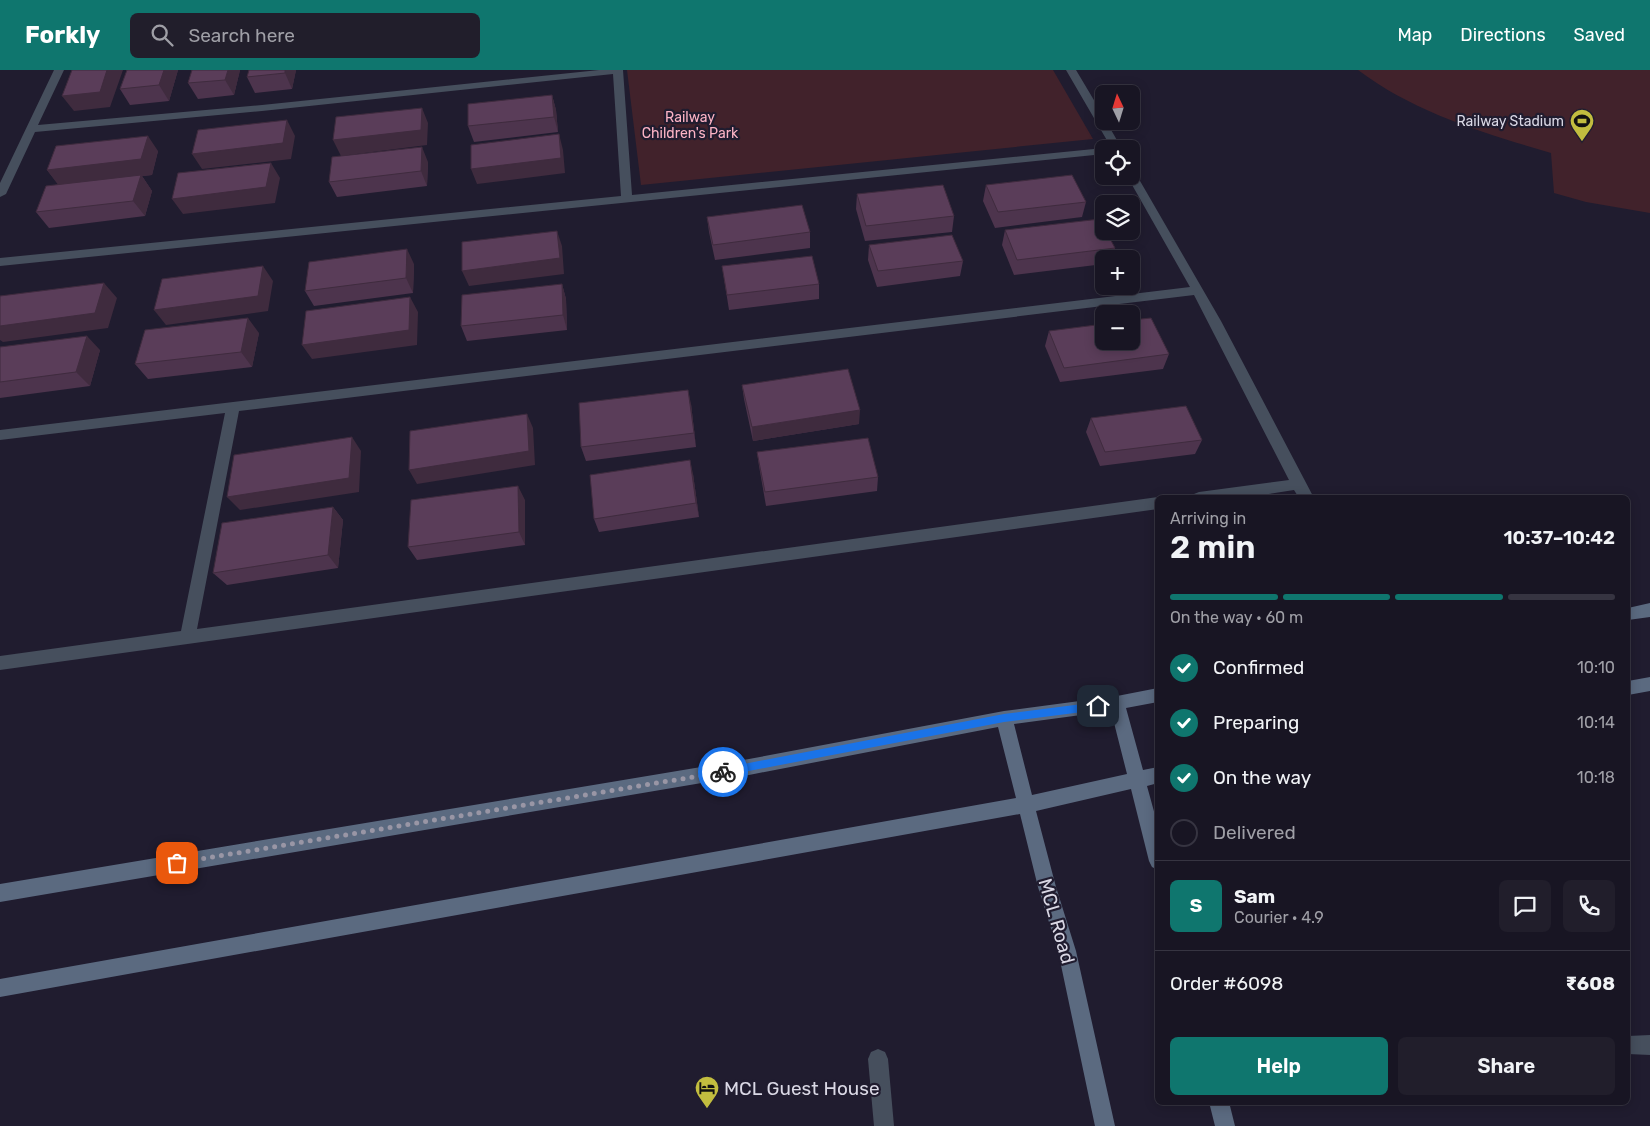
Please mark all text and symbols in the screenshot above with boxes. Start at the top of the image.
search box [130,13,480,58]
text: Forkly [25,21,100,49]
icon: search [148,21,176,49]
text: Search here [188,24,295,47]
text: Map [1397,24,1432,46]
text: Directions [1460,24,1546,46]
text: Saved [1574,24,1625,46]
north arrow [1095,85,1140,130]
map controls [1095,85,1140,350]
sports icon: Railway Stadium [1569,108,1595,142]
park label: Railway Children's Park [642,109,739,142]
place label: Railway Stadium [1456,113,1564,130]
button: locate [1095,140,1140,185]
button: layers [1095,195,1140,240]
button: + [1095,250,1140,295]
button: − [1095,305,1140,350]
text: Arriving in [1170,509,1246,528]
text: 10:37–10:42 [1503,526,1615,549]
text: 2 min [1170,528,1255,566]
text: On the way · 60 m [1170,608,1303,627]
icon: check [1170,654,1198,682]
text: Confirmed [1213,656,1304,679]
text: 10:10 [1577,658,1615,677]
pin [1077,685,1119,727]
icon: home [1084,692,1112,720]
icon: check [1170,709,1198,737]
text: Preparing [1213,711,1299,734]
text: 10:14 [1577,713,1615,732]
courier [698,747,748,797]
icon: bike [709,758,737,786]
icon: check [1170,764,1198,792]
text: On the way [1213,766,1311,789]
text: 10:18 [1577,768,1615,787]
text: Delivered [1213,821,1296,844]
pin [156,842,198,884]
icon: bag [163,849,191,877]
street label: MCL Road [1033,876,1080,966]
button: chat [1499,880,1551,932]
button: phone [1563,880,1615,932]
text: Sam [1234,885,1275,908]
text: S [1190,894,1202,917]
text: Courier · 4.9 [1234,908,1324,927]
text: Order #6098 [1170,972,1283,995]
text: ₹608 [1565,972,1615,995]
button: Help [1170,1037,1388,1095]
button: Share [1398,1037,1615,1095]
hotel icon: MCL Guest House [694,1075,720,1109]
place label: MCL Guest House [724,1077,880,1100]

